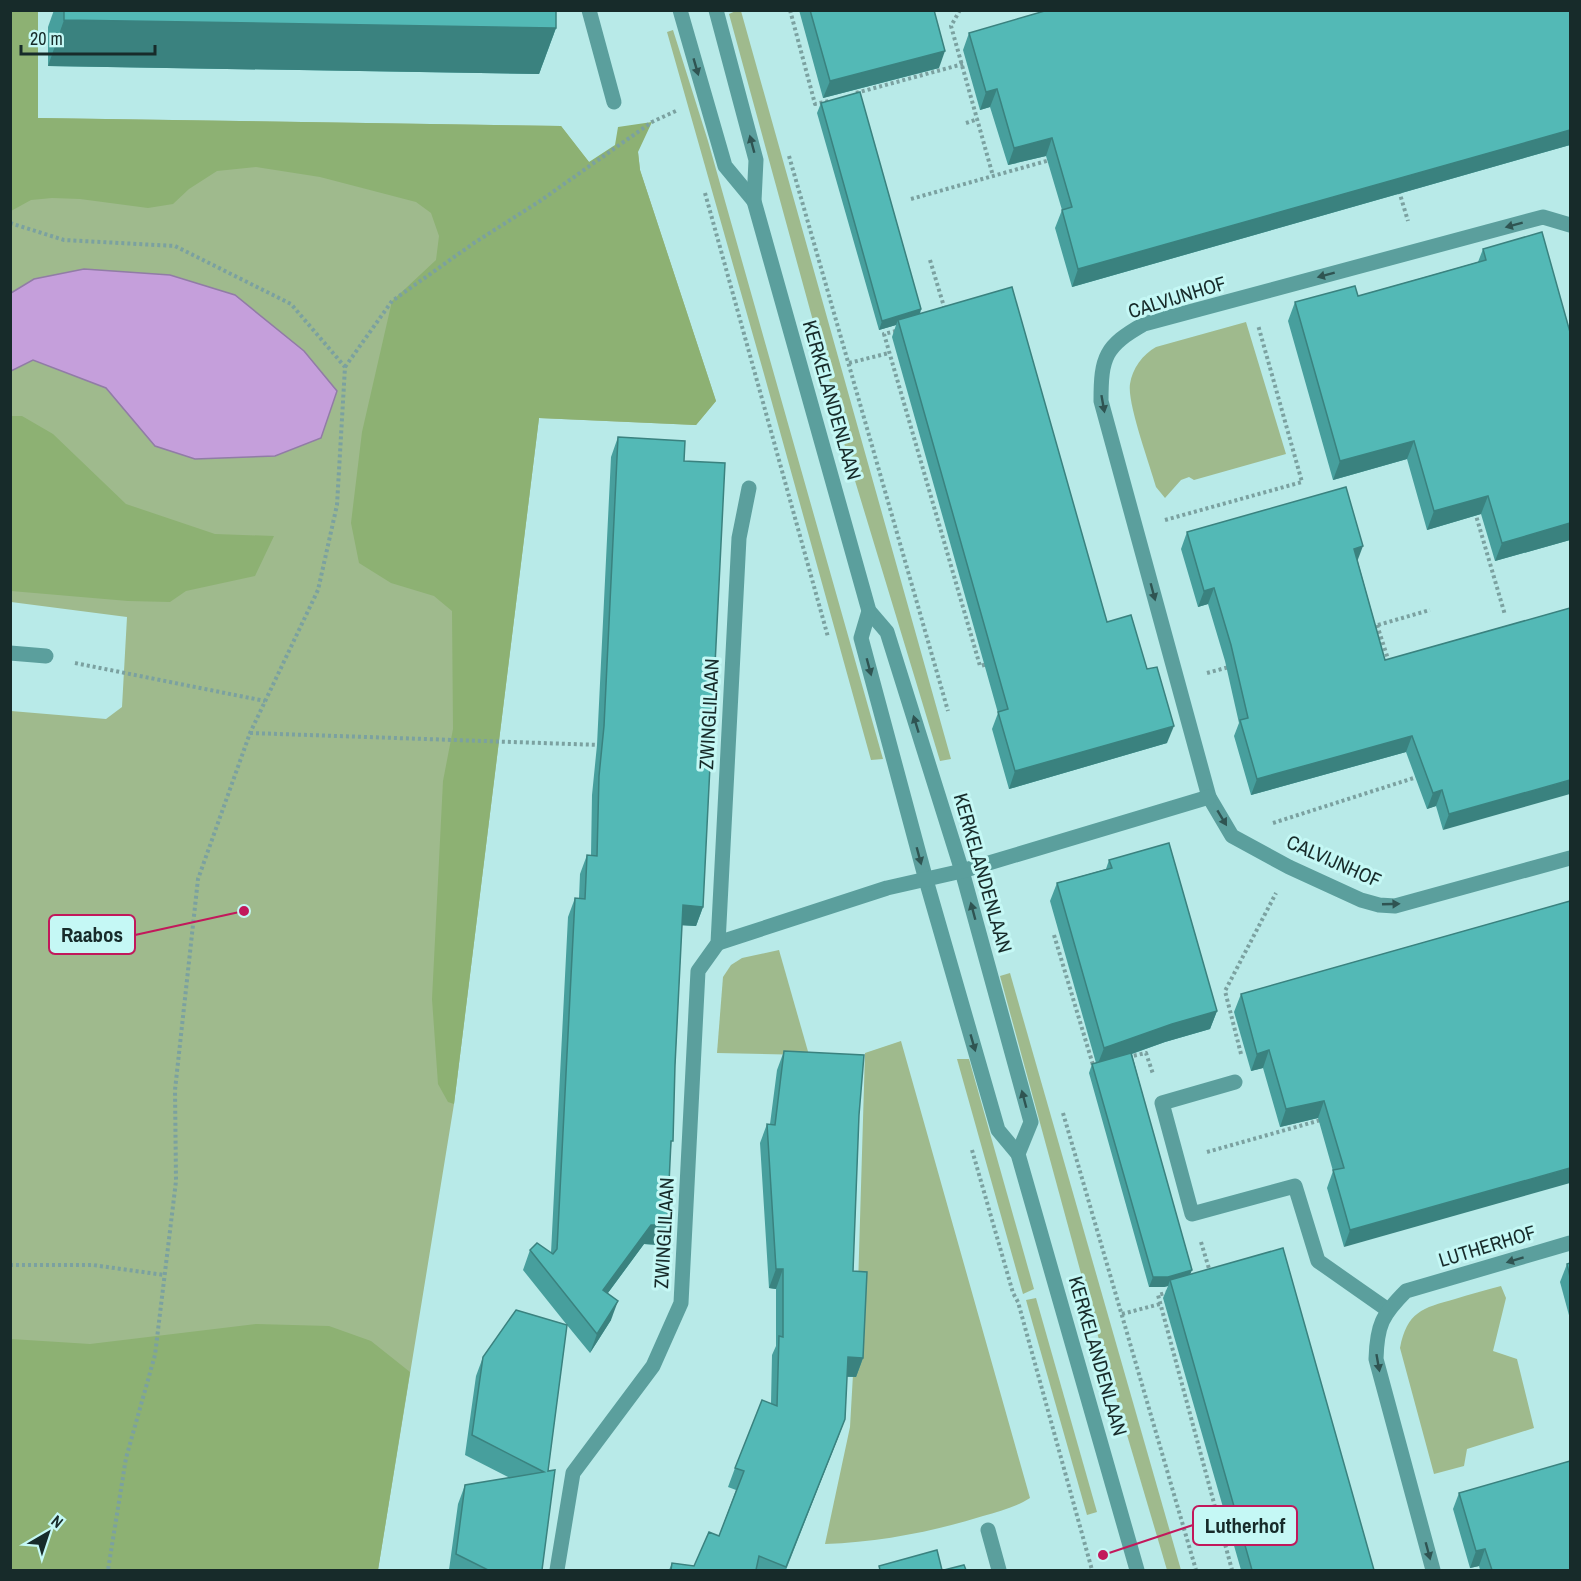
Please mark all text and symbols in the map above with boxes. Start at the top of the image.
scale bar [21,18,154,56]
text: 20 m [30,26,63,51]
one-way arrow [692,58,701,76]
one-way arrow [747,134,756,152]
one-way arrow [1505,220,1524,230]
street label: CALVIJNHOF [1125,269,1229,324]
one-way arrow [1317,271,1335,281]
street label: KERKELANDENLAAN [797,317,868,483]
one-way arrow [1098,395,1107,414]
one-way arrow [1149,584,1158,602]
street label: ZWINGLILAAN [692,658,725,770]
one-way arrow [865,658,874,676]
one-way arrow [911,715,920,733]
street label: KERKELANDENLAAN [948,790,1019,956]
one-way arrow [1216,810,1227,826]
street label: CALVIJNHOF [1283,828,1386,893]
one-way arrow [915,846,925,865]
one-way arrow [1381,900,1400,909]
one-way arrow [968,901,977,919]
callout: Raabos [49,915,135,954]
text: Raabos [61,920,123,949]
one-way arrow [969,1034,978,1052]
one-way arrow [1019,1089,1029,1108]
street label: ZWINGLILAAN [647,1177,680,1289]
street label: LUTHERHOF [1435,1218,1539,1273]
one-way arrow [1506,1256,1524,1265]
street label: KERKELANDENLAAN [1063,1273,1134,1439]
one-way arrow [1374,1354,1383,1373]
north arrow [18,1503,78,1563]
callout: Lutherhof [1193,1506,1297,1545]
text: N [47,1510,68,1533]
text: Lutherhof [1205,1511,1285,1540]
one-way arrow [1424,1542,1433,1560]

